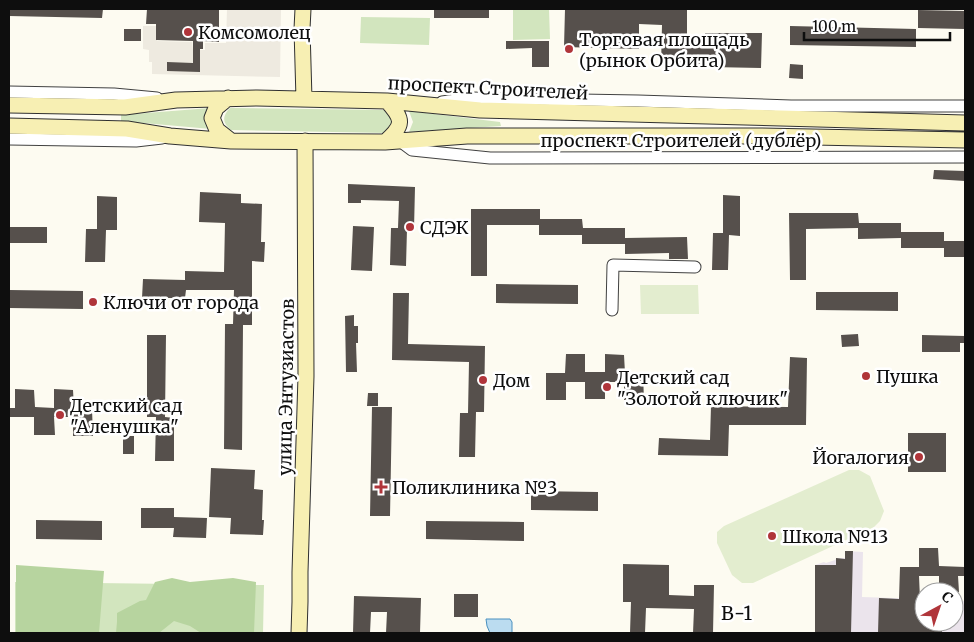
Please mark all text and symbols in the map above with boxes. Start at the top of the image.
scale bar [804,10,950,42]
text: 100 m [812,17,856,36]
place label: Комсомолец [198,21,311,44]
marker: Комсомолец [182,26,194,38]
place label: Торговая площадь (рынок Орбита) [579,28,749,72]
marker: Торговая площадь (рынок Орбита) [563,43,575,55]
street label: проспект Строителей [387,71,589,105]
street label: проспект Строителей (дублёр) [541,129,821,152]
place label: СДЭК [420,216,469,239]
marker: СДЭК [404,221,416,233]
place label: Ключи от города [103,291,259,314]
marker: Ключи от города [87,296,99,308]
street label: улица Энтузиастов [273,298,299,476]
place label: Пушка [876,365,939,388]
place label: Детский сад "Золотой ключик" [617,366,788,410]
place label: Дом [493,369,531,392]
marker: Пушка [860,370,872,382]
marker: Дом [477,374,489,386]
marker: Детский сад "Золотой ключик" [601,381,613,393]
place label: Детский сад "Аленушка" [70,394,183,438]
marker: Детский сад "Аленушка" [54,409,66,421]
place label: Йогалогия [812,446,909,469]
marker: Йогалогия [913,451,925,463]
place label: Поликлиника №3 [392,476,557,499]
marker: Поликлиника №3 [374,480,388,494]
place label: Школа №13 [782,525,888,548]
marker: Школа №13 [766,530,778,542]
north arrow [914,582,964,632]
text: С [938,587,957,607]
district label: В-1 [721,601,753,625]

